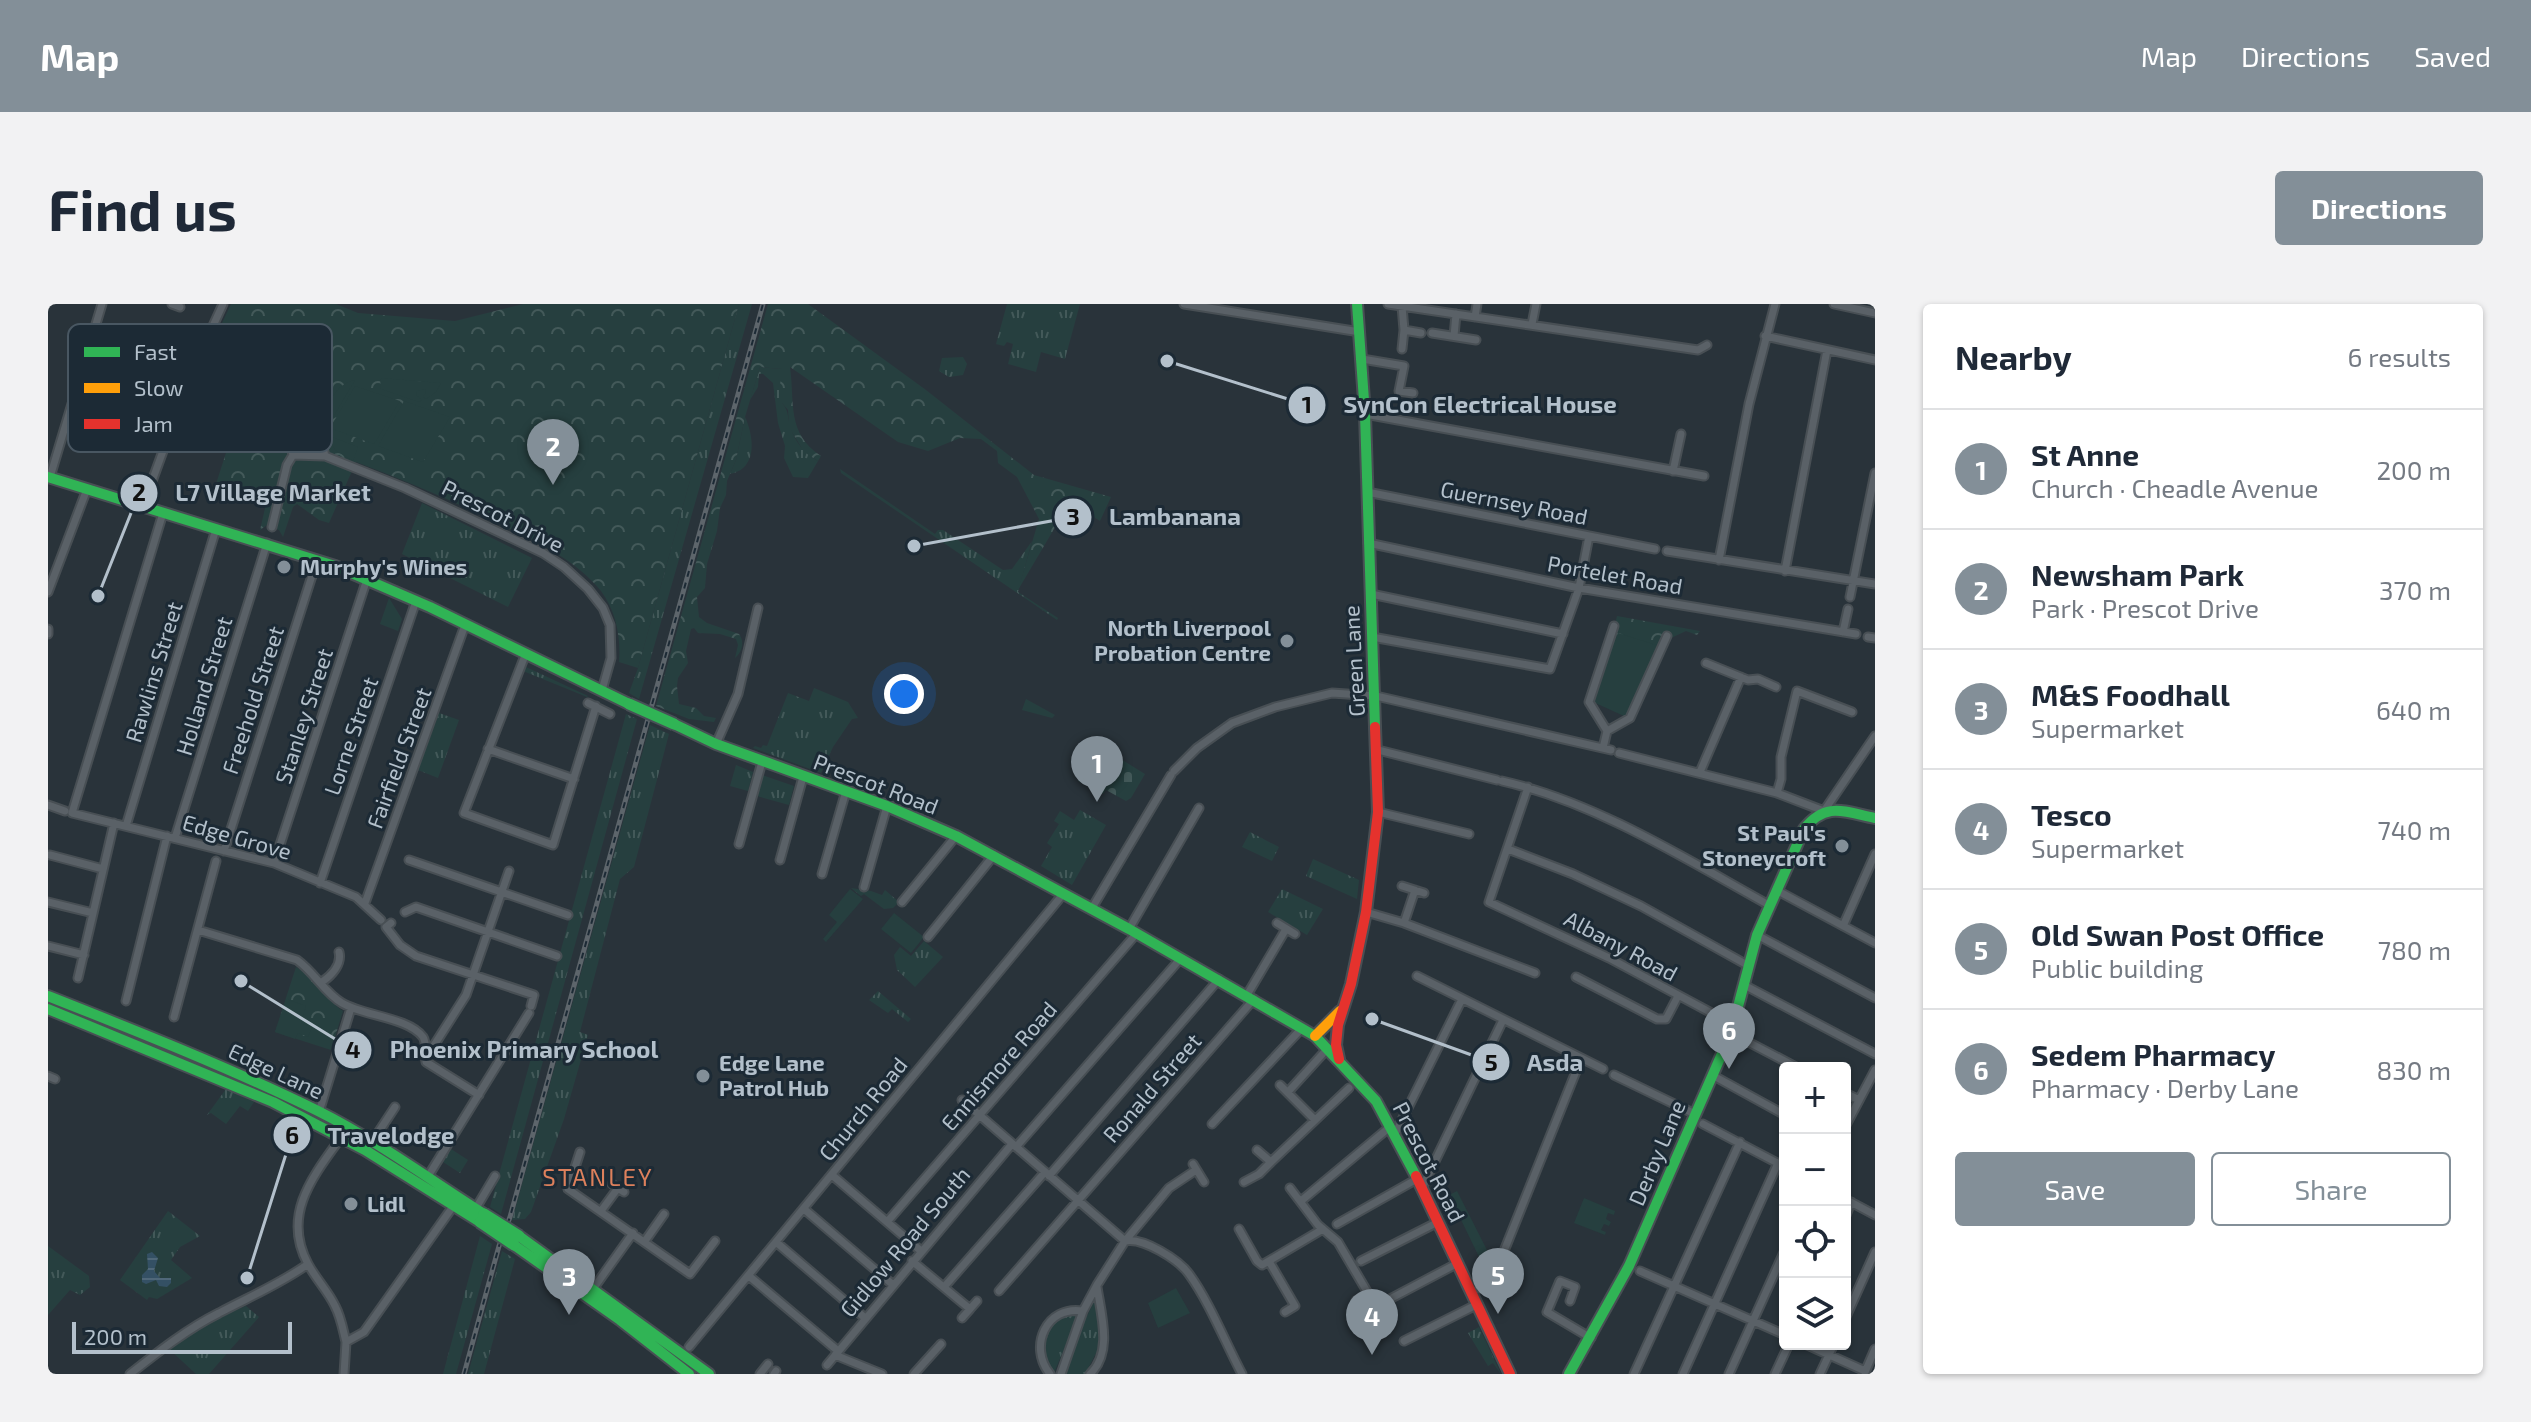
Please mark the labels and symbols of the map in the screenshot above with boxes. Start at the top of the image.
legend [68,324,332,452]
text: Fast [134,338,177,364]
text: Slow [134,374,183,400]
callout: SynCon Electrical House [1287,381,1633,429]
text: 1 [1302,389,1312,418]
text: SynCon Electrical House [1343,389,1617,418]
text: Jam [134,410,173,436]
pin: 2 [527,419,579,485]
callout: L7 Village Market [119,469,387,517]
street label: Prescot Drive [438,473,569,557]
street label: Guernsey Road [1438,475,1590,529]
text: 2 [132,477,146,506]
text: L7 Village Market [175,477,371,506]
callout: Lambanana [1053,493,1257,541]
text: 3 [1066,501,1080,530]
text: Lambanana [1109,501,1241,530]
street label: Portelet Road [1546,549,1685,599]
place label: Murphy's Wines [300,553,467,580]
marker: Murphy's Wines [275,558,293,576]
street label: Rawlins Street [119,598,187,745]
street label: Green Lane [1337,605,1369,717]
street label: Holland Street [170,613,236,758]
place label: North Liverpool Probation Centre [1094,614,1272,665]
street label: Freehold Street [216,622,288,777]
marker: North Liverpool Probation Centre [1278,632,1296,650]
street label: Stanley Street [269,645,337,787]
street label: Lorne Street [318,673,382,798]
your location [884,674,924,714]
street label: Fairfield Street [361,684,436,832]
pin: 1 [1071,736,1123,802]
street label: Prescot Road [810,747,942,819]
street label: Edge Grove [180,808,295,864]
place label: St Paul's Stoneycroft [1702,819,1826,871]
marker: St Paul's Stoneycroft [1833,837,1851,855]
street label: Albany Road [1560,904,1682,986]
street label: Ennismore Road [935,996,1061,1135]
pin: 6 [1703,1003,1755,1069]
callout: Phoenix Primary School [333,1026,674,1074]
street label: Ronald Street [1097,1027,1206,1147]
text: 4 [345,1034,361,1063]
text: Phoenix Primary School [390,1034,658,1063]
street label: Edge Lane [225,1037,328,1103]
callout: Asda [1471,1038,1599,1086]
text: 5 [1484,1047,1498,1076]
text: Asda [1527,1047,1583,1076]
place label: Edge Lane Patrol Hub [719,1049,829,1100]
street label: Church Road [813,1051,912,1165]
marker: Edge Lane Patrol Hub [694,1067,712,1085]
street label: Derby Lane [1622,1096,1690,1209]
street label: Prescot Road [1388,1097,1471,1226]
callout: Travelodge [272,1111,471,1159]
text: 6 [285,1120,299,1149]
text: Travelodge [328,1120,455,1149]
street label: Gidlow Road South [834,1161,974,1322]
district label: STANLEY [542,1162,654,1191]
place label: Lidl [367,1190,406,1216]
marker: Lidl [342,1195,360,1213]
pin: 5 [1472,1248,1524,1314]
pin: 3 [543,1249,595,1315]
pin: 4 [1346,1289,1398,1355]
scale bar [72,1318,292,1354]

